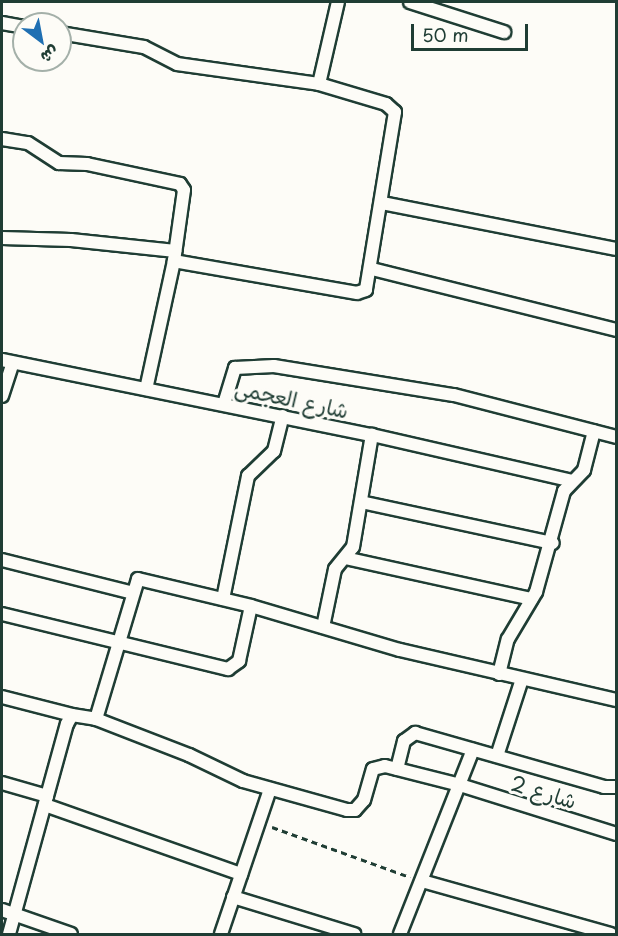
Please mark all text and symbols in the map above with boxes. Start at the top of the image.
north arrow [12,12,72,72]
scale bar [414,12,531,50]
text: 50 m [422,21,469,48]
text: ش [37,41,64,70]
street label: شارع العجمى [233,374,351,422]
street label: شارع 2 [508,769,580,813]

